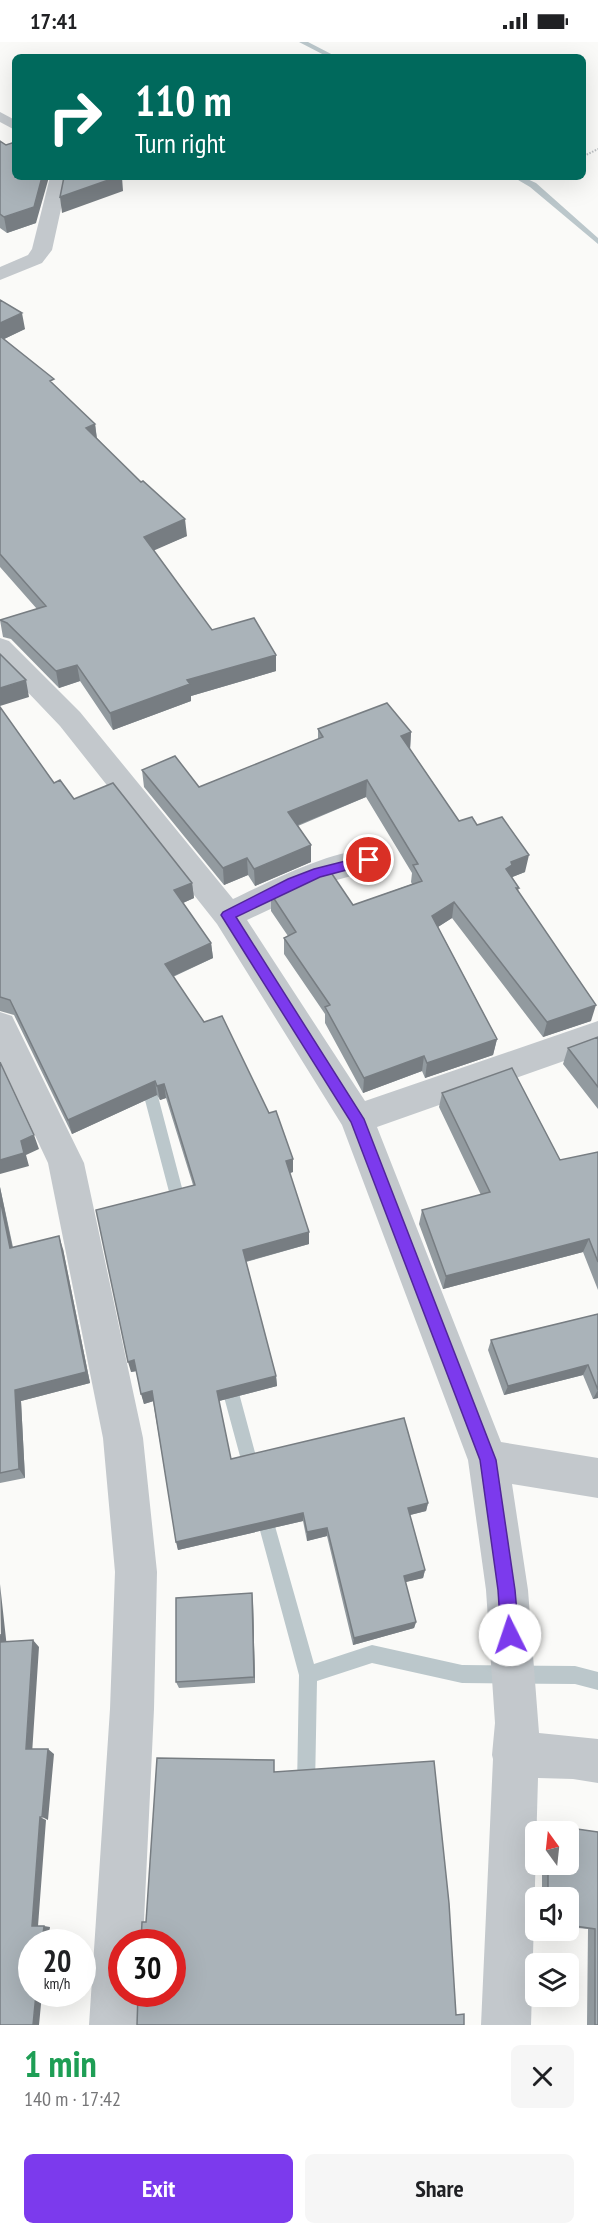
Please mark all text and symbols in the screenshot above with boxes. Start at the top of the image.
text: 17:41 [30,7,78,35]
text: 110 m [135,73,232,128]
icon: right [36,78,114,156]
text: Turn right [135,126,226,160]
pin [343,834,394,885]
icon: arrive [352,843,385,876]
position arrow [478,1603,542,1667]
north arrow [525,1821,579,1875]
map controls [525,1821,579,2007]
button: sound [525,1887,579,1941]
speed limit sign: 30 [108,1929,186,2007]
text: 20 [43,1941,71,1980]
button: layers [525,1953,579,2007]
text: km/h [44,1974,70,1993]
text: 1 min [24,2040,97,2087]
button: close [511,2045,574,2108]
text: 140 m · 17:42 [24,2086,121,2112]
button: Exit [24,2154,293,2223]
button: Share [305,2154,574,2223]

